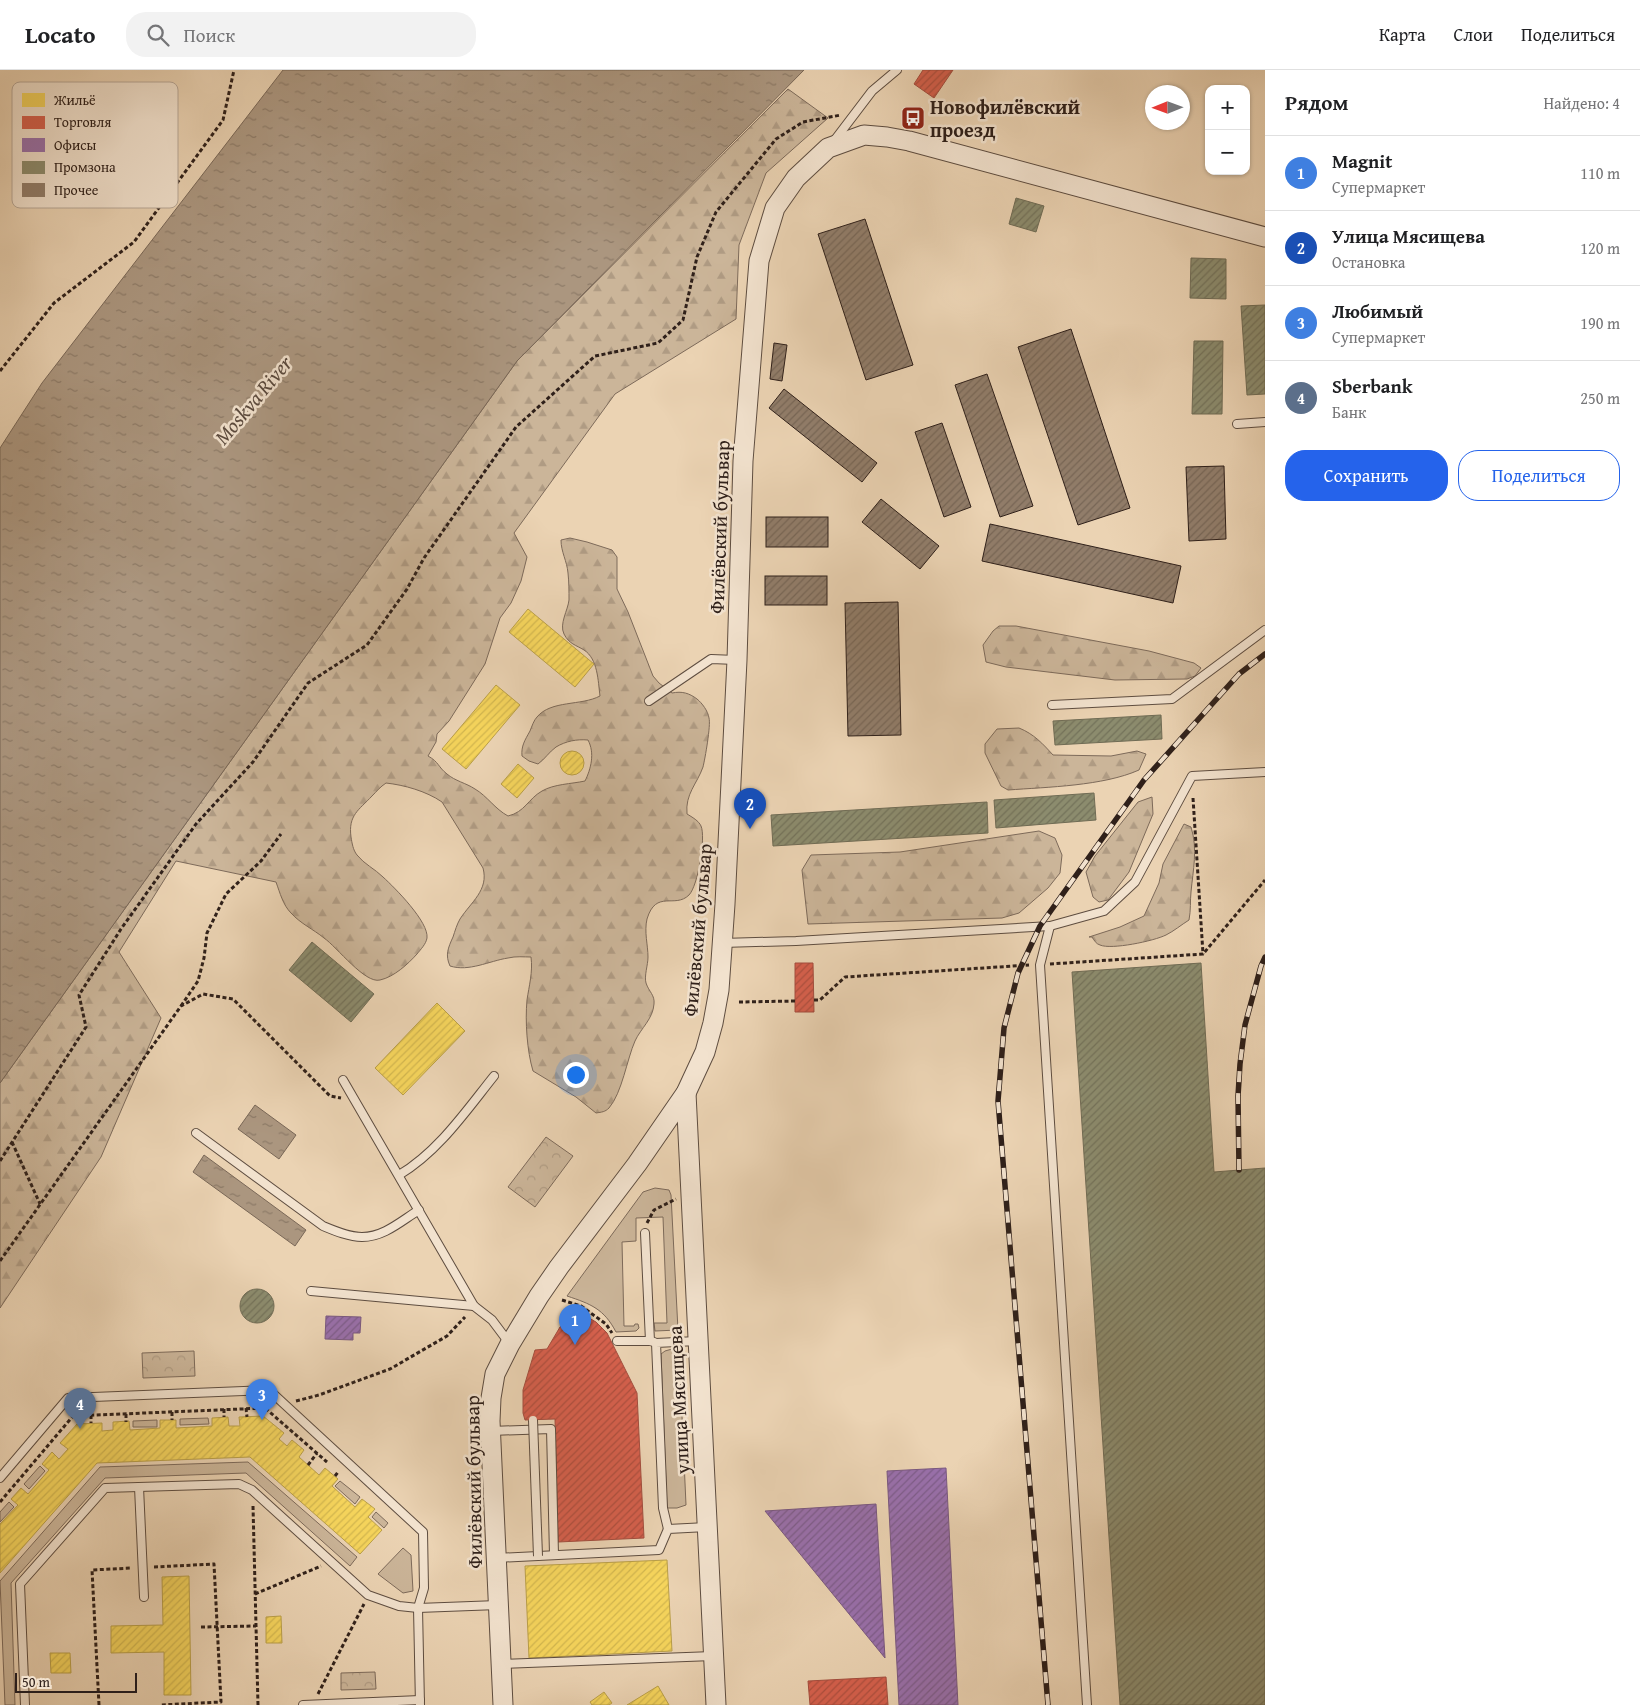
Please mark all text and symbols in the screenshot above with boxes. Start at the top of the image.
search box [126,12,476,57]
text: Locato [25,17,96,52]
icon: search [144,21,172,49]
text: Поиск [184,21,235,49]
text: Карта [1379,21,1426,48]
text: Слои [1454,21,1493,48]
text: Поделиться [1521,21,1615,48]
legend [12,82,178,208]
north arrow [1145,85,1190,130]
map controls [1205,85,1250,175]
button: + [1205,85,1250,130]
text: Рядом [1285,87,1348,118]
text: Жильё [53,90,96,110]
text: Найдено: 4 [1543,91,1620,115]
place label: Новофилёвский проезд [930,92,1081,144]
bus stop icon: Новофилёвский проезд [900,105,926,131]
text: Торговля [54,112,111,132]
button: − [1205,130,1250,175]
text: Офисы [54,135,96,155]
text: Magnit [1332,147,1392,175]
text: Промзона [54,157,116,177]
text: 1 [1297,161,1305,185]
text: 110 m [1580,161,1620,185]
text: Супермаркет [1332,175,1425,199]
text: Прочее [54,180,99,200]
text: Улица Мясищева [1332,222,1485,250]
text: 2 [1297,236,1305,260]
text: 120 m [1580,236,1620,260]
text: Остановка [1332,250,1405,274]
text: Любимый [1332,297,1423,325]
text: 3 [1297,311,1305,335]
text: 190 m [1580,311,1620,335]
text: Супермаркет [1332,325,1425,349]
water label: Moskva River [207,348,300,451]
text: Sberbank [1332,372,1413,400]
text: 4 [1297,386,1305,410]
text: 250 m [1580,386,1620,410]
text: Банк [1332,400,1366,424]
street label: Филёвский бульвар [701,440,737,614]
button: Сохранить [1285,450,1448,501]
button: Поделиться [1458,450,1620,501]
pin: 2 [734,788,766,829]
street label: Филёвский бульвар [675,842,719,1018]
your location [563,1062,589,1088]
pin: 1 [559,1304,591,1345]
street label: улица Мясищева [660,1324,696,1476]
pin: 3 [246,1379,278,1420]
pin: 4 [64,1388,96,1429]
street label: Филёвский бульвар [457,1395,489,1569]
scale bar [15,1670,138,1693]
text: 50 m [22,1672,50,1692]

